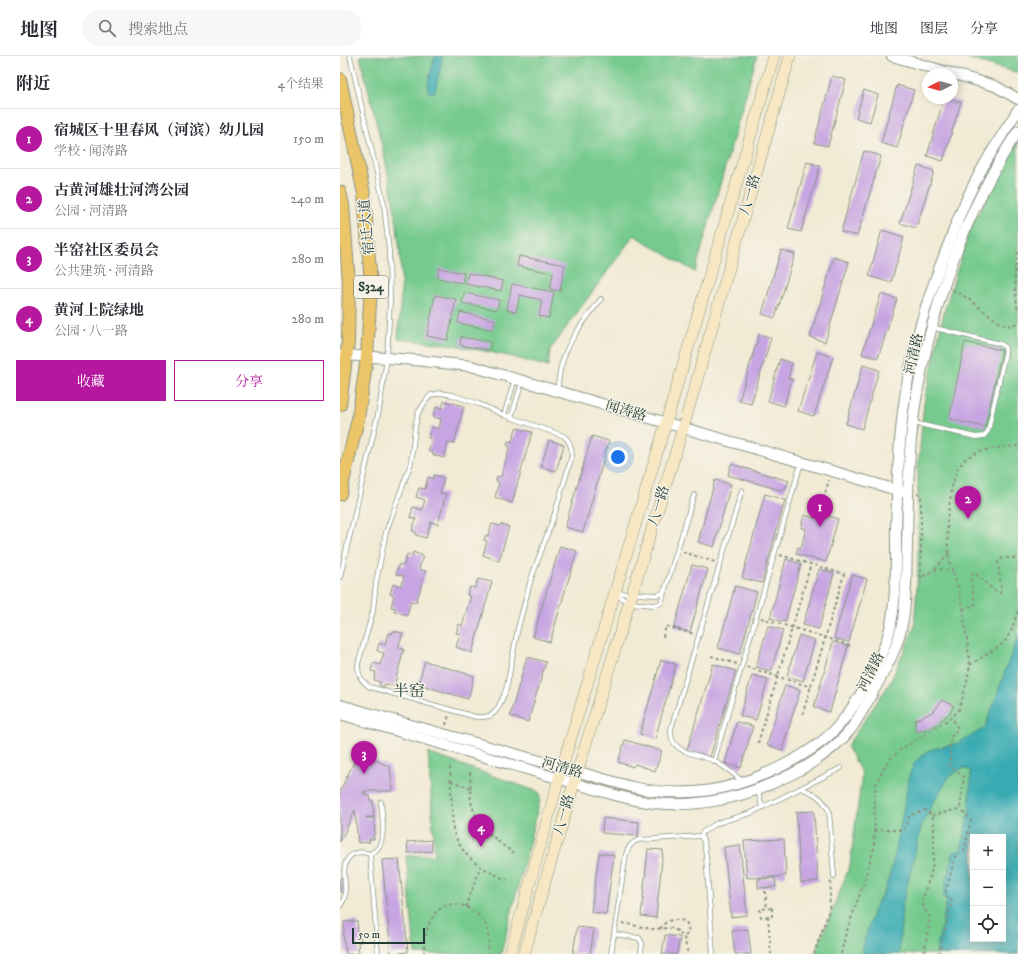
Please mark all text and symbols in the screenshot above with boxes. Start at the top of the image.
search box [82,10,362,46]
icon: search [96,17,118,39]
text: 地图 [20,19,58,42]
text: 搜索地点 [128,20,188,39]
text: 地图 [870,20,898,38]
text: 图层 [920,20,948,38]
text: 分享 [970,20,998,38]
north arrow [922,68,958,104]
text: 附近 [16,73,50,95]
text: 4个结果 [278,76,324,92]
text: 宿城区十里春风（河滨）幼儿园 [54,121,264,140]
text: 1 [27,131,31,147]
text: 150 m [293,131,324,147]
text: 学校 · 闻涛路 [54,143,128,159]
street label: 八一路 [736,172,764,218]
text: 古黄河雄壮河湾公园 [54,181,189,200]
text: 2 [26,191,32,207]
text: 240 m [291,191,324,207]
street label: 宿迁大道 [356,198,378,256]
text: 公园 · 河清路 [54,203,128,219]
text: 半窑社区委员会 [54,241,159,260]
text: 3 [27,251,31,267]
text: 280 m [292,251,324,267]
text: 公共建筑 · 河清路 [54,263,154,279]
road number: S324 [354,276,388,298]
text: 黄河上院绿地 [54,301,144,320]
text: 4 [25,311,33,327]
text: 280 m [292,311,324,327]
text: 公园 · 八一路 [54,323,128,339]
street label: 河清路 [901,332,927,376]
button: 收藏 [16,360,166,401]
button: 分享 [174,360,324,401]
street label: 闻涛路 [603,396,649,426]
your location [608,447,628,467]
street label: 八一路 [644,483,674,529]
pin: 2 [955,486,981,519]
pin: 1 [807,494,833,527]
street label: 河清路 [853,649,889,695]
district label: 半窑 [393,681,425,701]
pin: 3 [351,741,377,774]
street label: 河清路 [539,754,585,782]
street label: 八一路 [550,792,578,838]
pin: 4 [468,814,494,847]
map controls [970,834,1006,942]
button: + [970,834,1006,870]
button: − [970,870,1006,906]
button: locate [970,906,1006,942]
scale bar [352,926,425,945]
text: 50 m [358,928,380,942]

